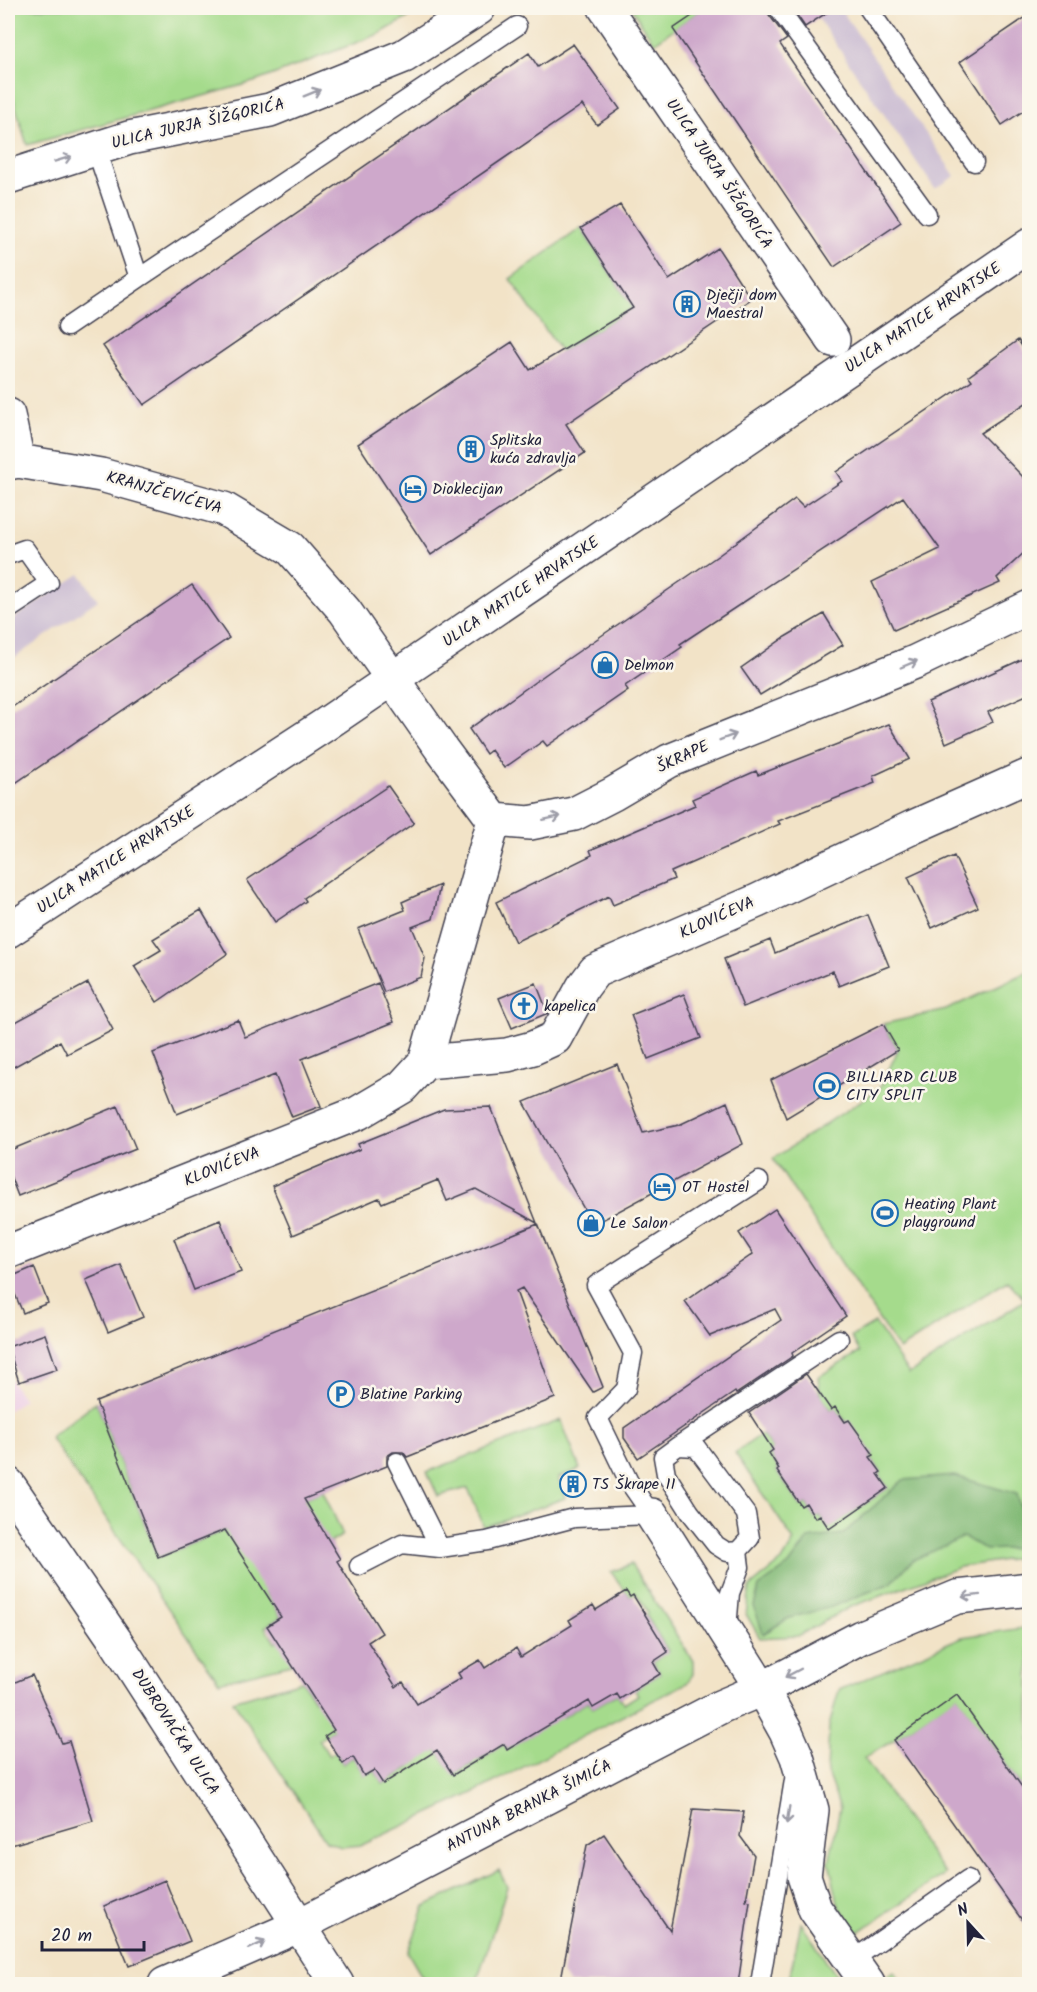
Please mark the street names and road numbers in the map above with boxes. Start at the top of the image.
street label: ULICA JURJA ŠIŽGORIĆA [109,92,287,156]
street label: ULICA JURJA ŠIŽGORIĆA [659,94,779,255]
street label: ULICA MATICE HRVATSKE [840,256,1007,380]
street label: KRANJČEVIĆEVA [103,465,225,522]
street label: ULICA MATICE HRVATSKE [438,530,605,654]
street label: ŠKRAPE [653,734,714,780]
street label: ULICA MATICE HRVATSKE [32,799,201,921]
street label: KLOVIĆEVA [675,890,759,946]
street label: KLOVIĆEVA [180,1140,264,1194]
street label: DUBROVAČKA ULICA [125,1664,226,1801]
street label: ANTUNA BRANKA ŠIMIĆA [442,1753,616,1859]

